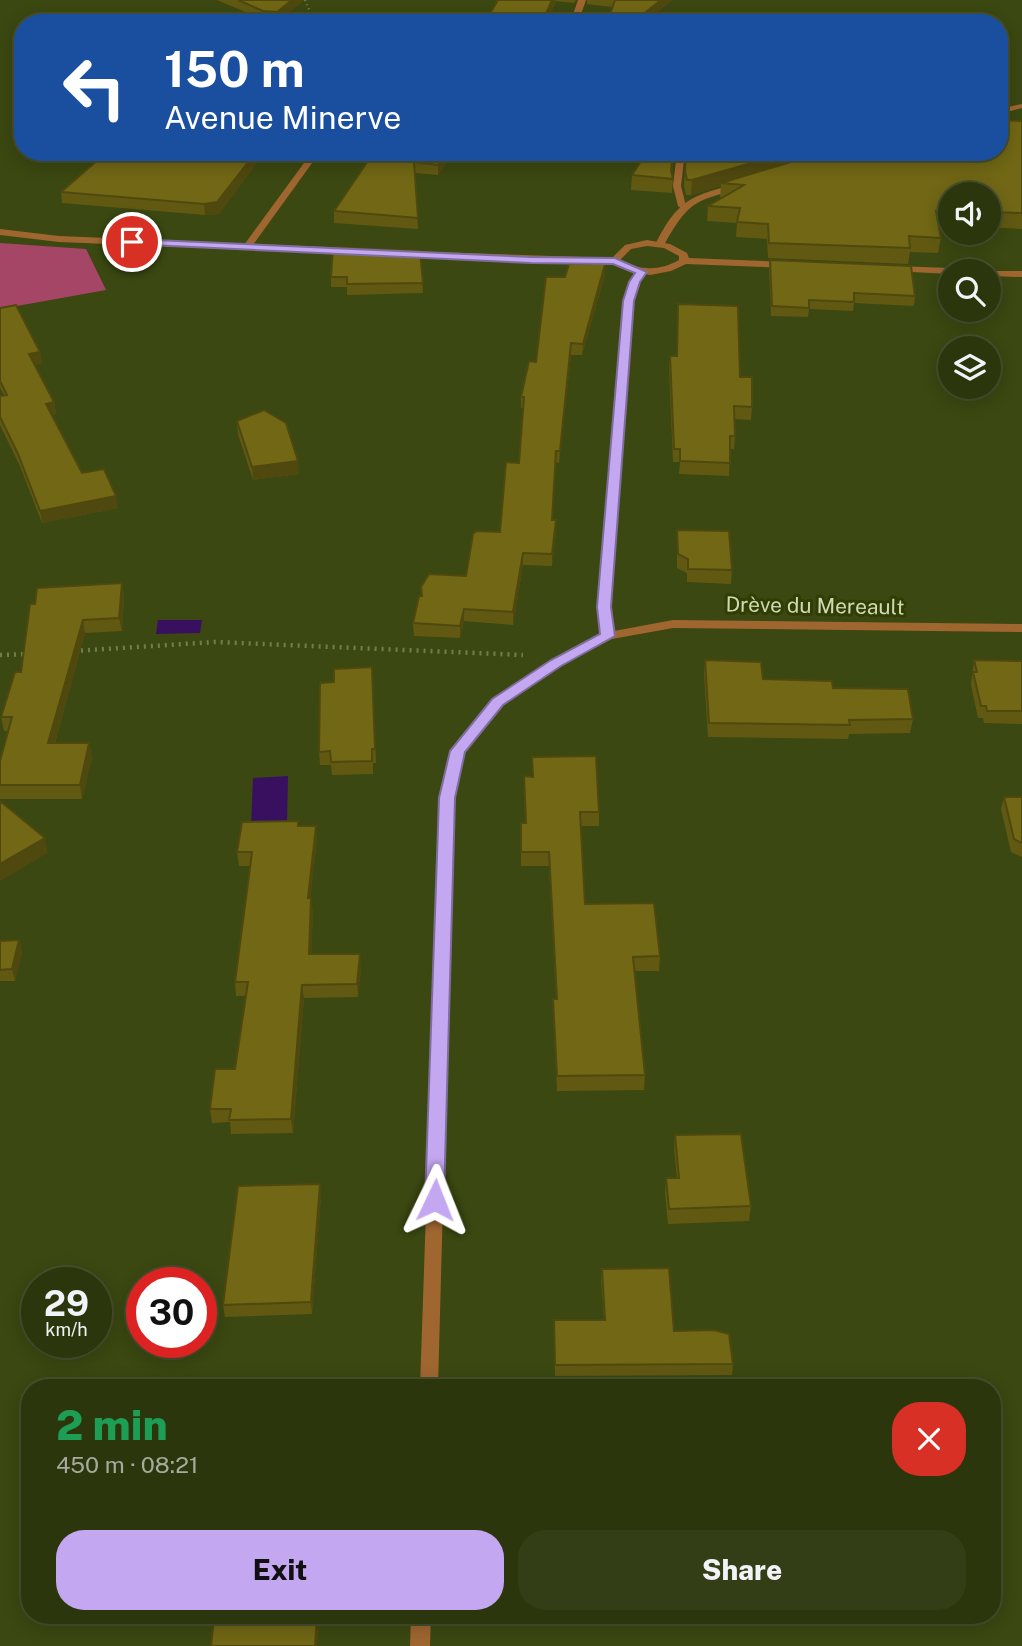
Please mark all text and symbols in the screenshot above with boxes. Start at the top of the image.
text: 150 m [164,40,305,98]
icon: left [49,42,140,133]
text: Avenue Minerve [164,99,401,136]
map controls [938,182,1001,399]
button: sound [938,182,1001,245]
pin [102,212,162,272]
icon: arrive [113,223,151,261]
button: search [938,259,1001,322]
button: layers [938,336,1001,399]
street label: Drève du Mereault [725,591,905,620]
position arrow [398,1163,472,1237]
speed limit sign: 30 [126,1267,217,1358]
text: 29 [44,1283,89,1324]
text: km/h [45,1319,88,1340]
text: 2 min [56,1400,168,1449]
button: close [892,1402,966,1476]
text: 450 m · 08:21 [56,1451,198,1478]
button: Exit [56,1530,504,1610]
button: Share [518,1530,966,1610]

